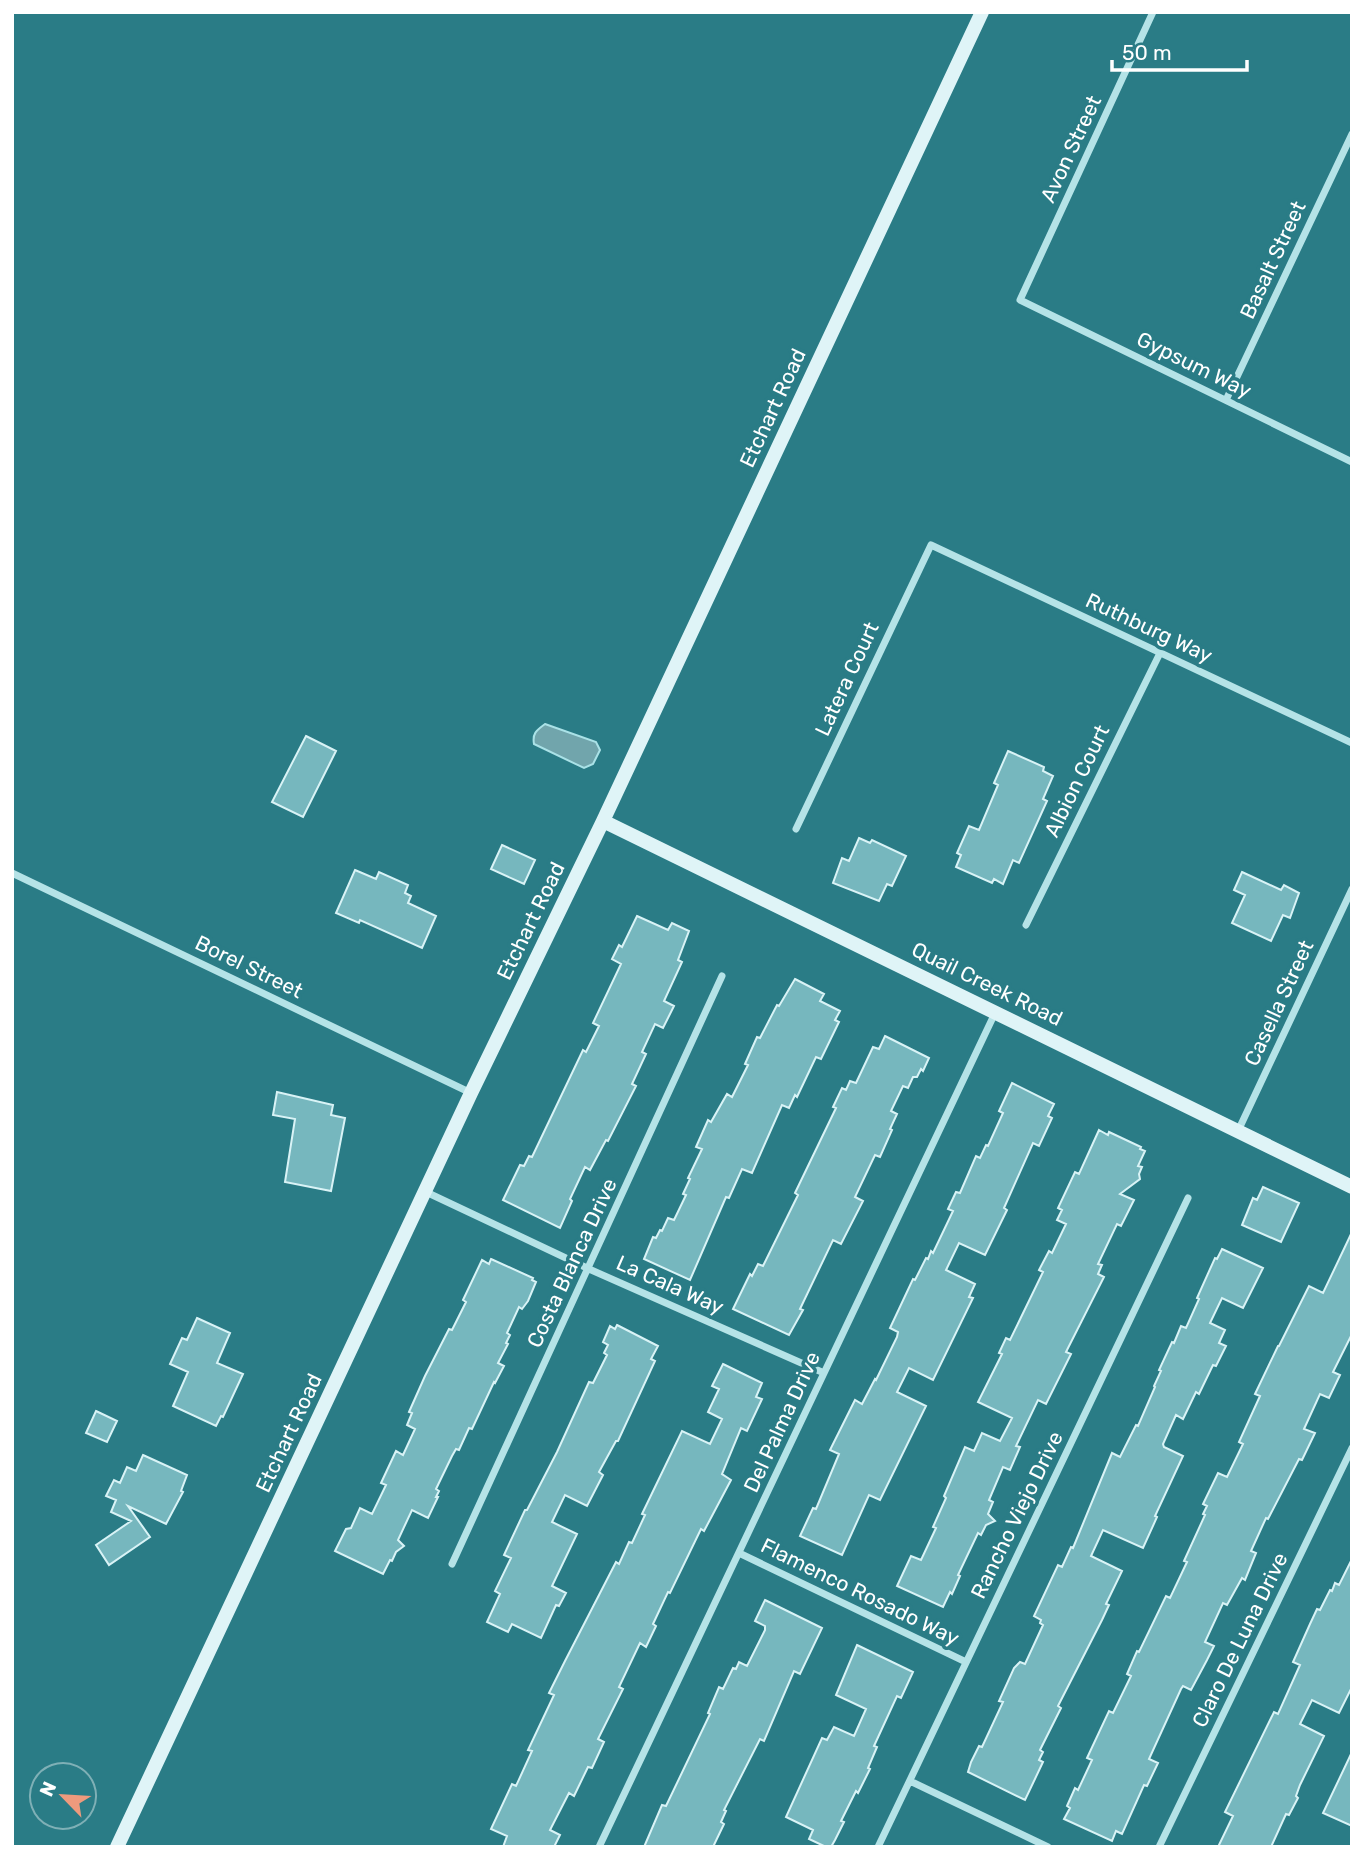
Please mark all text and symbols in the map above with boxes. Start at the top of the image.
scale bar [1112,28,1247,72]
text: 50 m [1122,40,1172,65]
street label: Avon Street [1035,91,1106,206]
street label: Basalt Street [1234,197,1311,323]
street label: Gypsum Way [1133,326,1256,403]
street label: Etchart Road [734,345,811,471]
street label: Ruthburg Way [1082,587,1217,668]
street label: Latera Court [809,618,884,740]
street label: Albion Court [1039,721,1114,841]
street label: Etchart Road [491,858,570,984]
street label: Borel Street [191,930,307,1003]
street label: Quail Creek Road [908,936,1067,1031]
street label: Casella Street [1239,936,1319,1070]
street label: Costa Blanca Drive [521,1174,622,1351]
street label: La Cala Way [613,1250,728,1320]
street label: Del Palma Drive [738,1347,825,1496]
street label: Etchart Road [250,1370,327,1496]
street label: Rancho Viejo Drive [965,1427,1068,1602]
street label: Flamenco Rosado Way [757,1533,964,1651]
street label: Claro De Luna Drive [1186,1548,1293,1731]
north arrow [28,1761,98,1831]
text: N [35,1778,61,1800]

